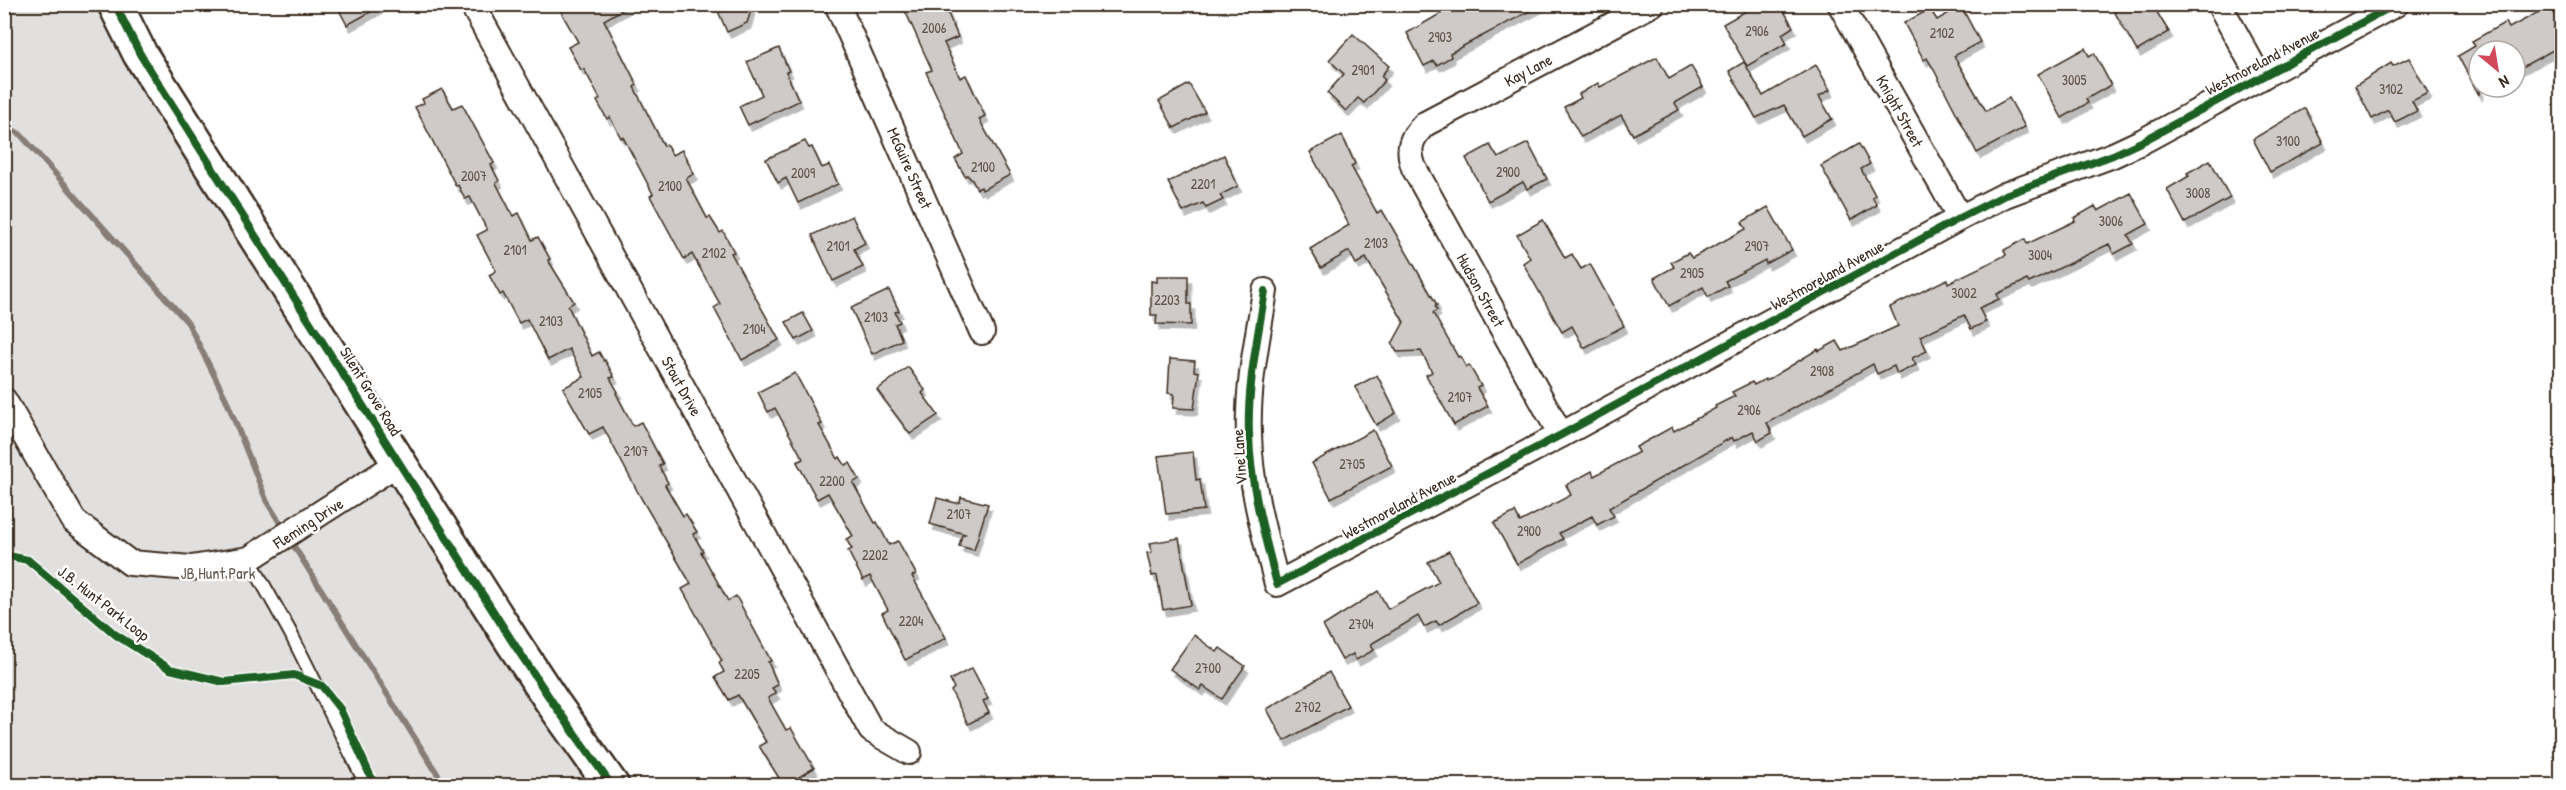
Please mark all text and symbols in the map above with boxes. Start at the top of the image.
house number: 2006 [922,18,947,37]
house number: 2906 [1745,21,1769,40]
street label: Westmoreland Avenue [2201,21,2323,100]
house number: 2102 [1930,23,1955,42]
house number: 2903 [1428,27,1452,46]
north arrow [2467,39,2527,99]
street label: Kay Lane [1500,48,1556,92]
house number: 2901 [1351,60,1375,79]
house number: 3005 [2062,70,2086,89]
text: N [2495,70,2514,94]
street label: Knight Street [1871,71,1929,152]
house number: 3102 [2379,79,2404,98]
street label: McGuire Street [882,124,938,213]
house number: 3100 [2276,131,2300,150]
house number: 2100 [971,157,995,176]
house number: 2900 [1496,162,1520,181]
house number: 2009 [791,163,815,182]
house number: 2007 [461,166,487,185]
house number: 2201 [1191,174,1215,193]
house number: 2100 [658,176,682,195]
house number: 3008 [2186,183,2210,202]
house number: 3006 [2099,211,2124,230]
house number: 2103 [1364,233,1388,252]
street label: Westmoreland Avenue [1767,235,1888,315]
house number: 2101 [827,236,850,255]
house number: 2907 [1745,236,1770,255]
house number: 2101 [504,240,527,259]
house number: 2102 [702,243,727,262]
house number: 3004 [2028,245,2052,264]
street label: Hudson Street [1452,249,1510,331]
house number: 2905 [1680,263,1704,282]
house number: 3002 [1951,283,1977,302]
house number: 2203 [1154,290,1180,309]
house number: 2103 [864,307,888,326]
house number: 2103 [539,311,563,330]
house number: 2104 [742,319,766,338]
street label: Silent Grove Road [335,342,407,440]
street label: Stout Drive [657,352,708,420]
house number: 2908 [1810,361,1834,380]
house number: 2105 [578,383,602,402]
house number: 2107 [1448,387,1472,406]
house number: 2906 [1737,400,1761,419]
street label: Vine Lane [1226,428,1252,486]
house number: 2107 [624,441,648,460]
house number: 2705 [1339,454,1365,473]
street label: Westmoreland Avenue [1338,465,1460,544]
house number: 2200 [819,471,845,490]
street label: Fleming Drive [268,492,348,554]
house number: 2107 [947,504,971,523]
house number: 2900 [1517,521,1541,540]
house number: 2202 [862,545,888,564]
street label: J.B. Hunt Park Loop [53,560,155,646]
park label: JB Hunt Park [181,562,256,584]
house number: 2204 [899,611,923,630]
house number: 2704 [1348,614,1374,633]
house number: 2700 [1195,658,1221,677]
house number: 2205 [734,664,760,683]
house number: 2702 [1295,697,1322,716]

